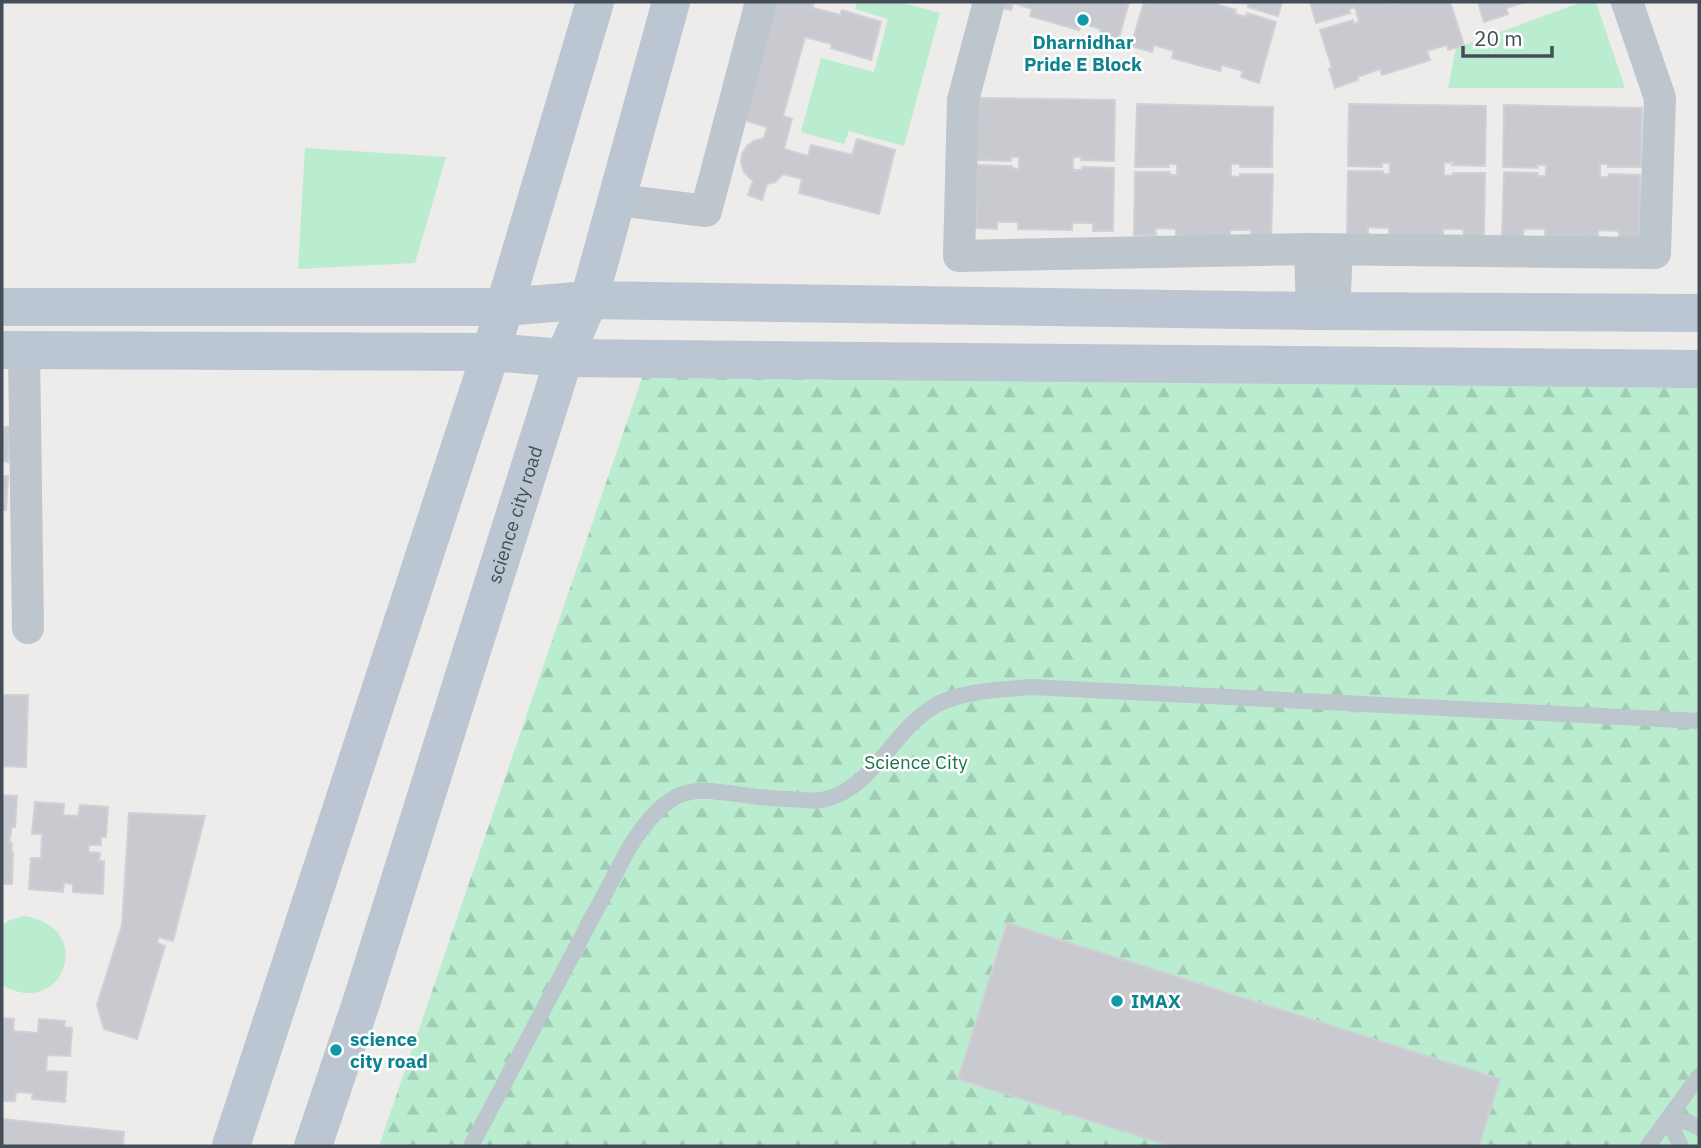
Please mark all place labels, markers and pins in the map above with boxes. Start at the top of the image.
marker: Dharnidhar Pride E Block [1075,12,1091,28]
place label: Dharnidhar Pride E Block [1024,30,1142,76]
place label: IMAX [1131,989,1181,1013]
marker: IMAX [1109,993,1125,1009]
place label: science city road [350,1027,428,1073]
marker: science city road [328,1042,344,1058]

